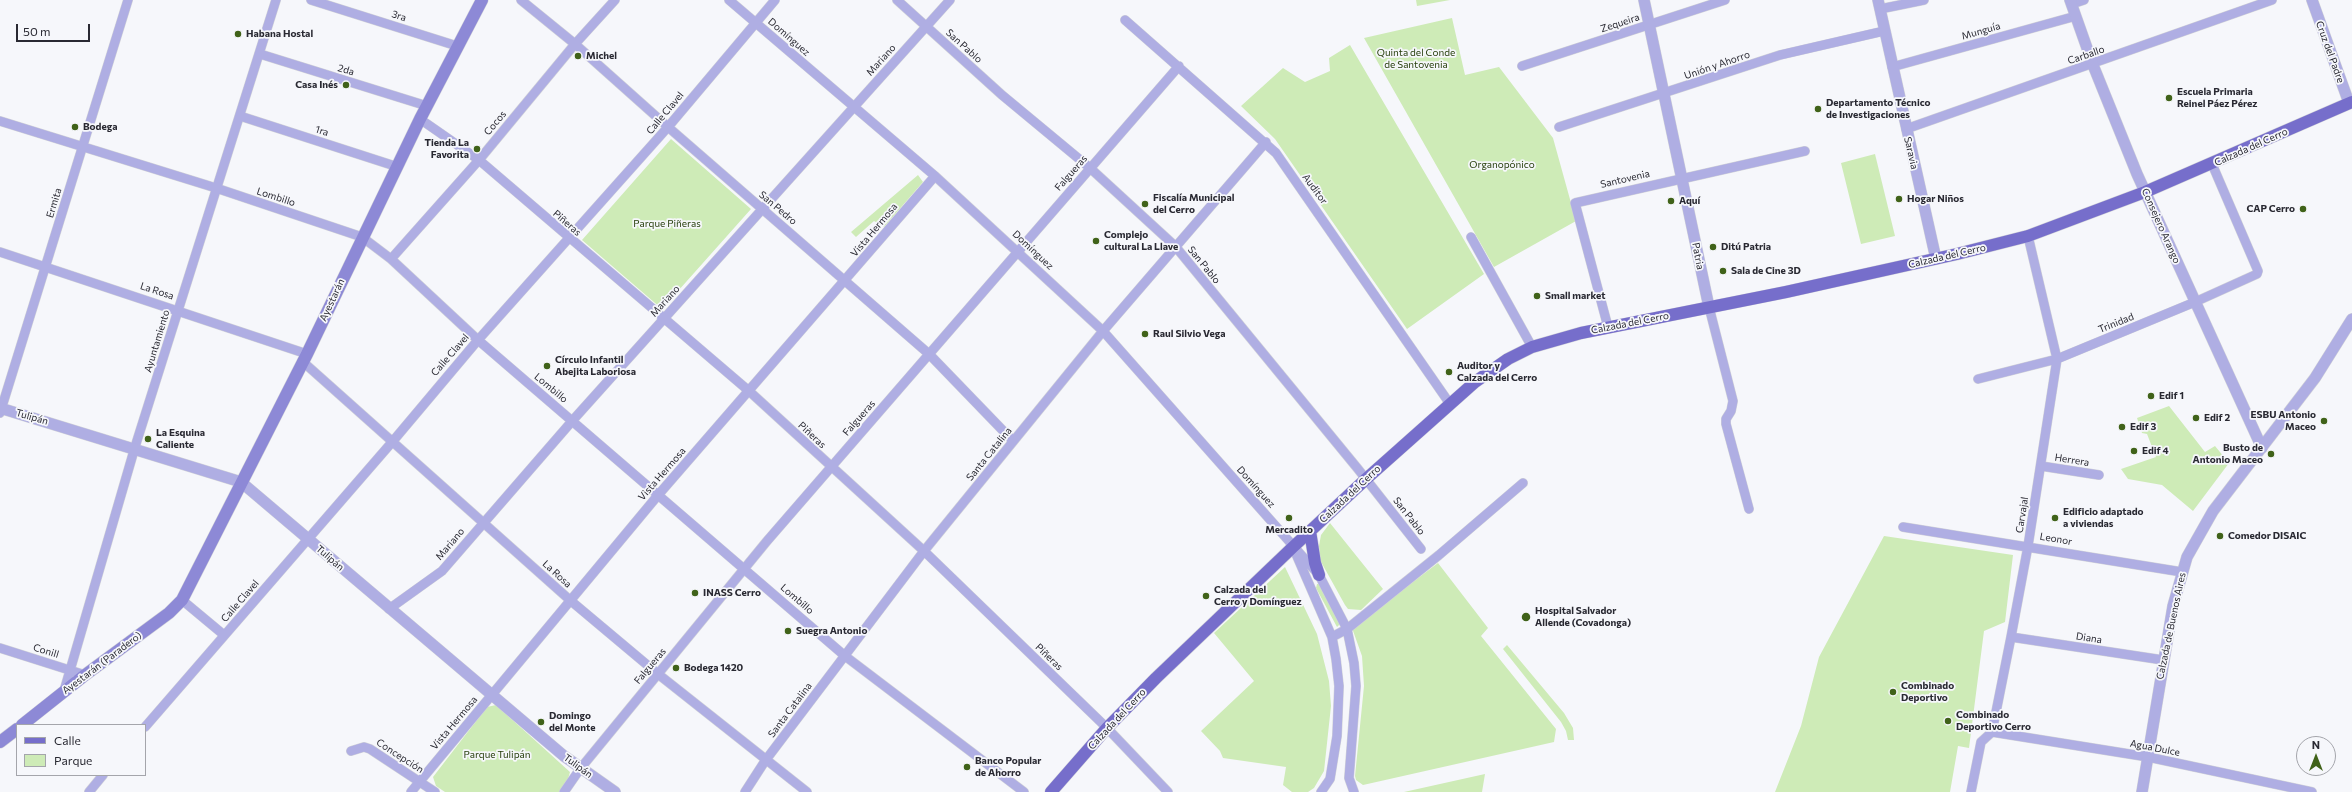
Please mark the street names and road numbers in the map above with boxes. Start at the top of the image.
street label: 3ra [390,8,408,24]
street label: Zequeira [1599,11,1641,35]
street label: Domínguez [766,16,812,58]
street label: Cruz del Padre [2313,19,2347,85]
street label: Munguía [1960,20,2002,42]
street label: San Pablo [943,27,985,65]
street label: Mariano [864,42,898,78]
street label: Carballo [2066,43,2106,67]
street label: Unión y Ahorro [1683,48,1751,82]
street label: 2da [336,62,356,78]
street label: Calle Clavel [644,89,686,137]
street label: Cocos [481,108,509,138]
street label: 1ra [314,123,330,139]
street label: Calzada del Cerro [2212,125,2290,169]
street label: Saravia [1901,136,1921,170]
street label: Falgueras [1052,153,1090,193]
street label: Santovenia [1599,167,1651,191]
street label: Auditor [1300,171,1330,207]
street label: Lombillo [255,185,297,209]
street label: Ermita [44,187,64,219]
street label: Consejero Arango [2139,187,2183,265]
street label: San Pedro [757,189,799,227]
street label: Vista Hermosa [848,201,900,259]
street label: Piñeras [550,207,584,239]
street label: Domínguez [1010,228,1056,272]
street label: Patria [1689,241,1707,271]
street label: Calzada del Cerro [1907,241,1987,271]
street label: San Pablo [1185,244,1223,286]
street label: Ayestarán [317,277,347,323]
street label: La Rosa [139,280,175,302]
street label: Mariano [648,283,682,319]
street label: Ayuntamiento [142,308,172,374]
street label: Calzada del Cerro [1590,310,1670,336]
street label: Trinidad [2096,310,2136,336]
street label: Calle Clavel [429,332,471,378]
street label: Lombillo [532,371,570,405]
street label: Falgueras [840,398,878,438]
street label: Tulipán [14,407,50,427]
street label: Piñeras [796,419,828,451]
street label: Santa Catalina [964,425,1014,483]
street label: Vista Hermosa [636,445,688,503]
street label: Herrera [2054,451,2090,469]
street label: Calzada del Cerro [1317,463,1383,525]
street label: Domínguez [1234,464,1278,510]
street label: San Pablo [1391,495,1427,537]
street label: Carvajal [2013,496,2031,534]
street label: Mariano [433,526,467,562]
street label: Leonor [2039,530,2073,548]
street label: Tulipán [314,543,346,573]
street label: La Rosa [540,558,574,590]
street label: Calzada de Buenos Aires [2154,571,2188,681]
street label: Calle Clavel [219,578,261,624]
street label: Lombillo [778,581,816,617]
street label: Ayestarán (Paradero) [60,629,144,697]
street label: Diana [2075,630,2103,646]
street label: Conill [32,641,60,661]
street label: Piñeras [1033,641,1065,673]
street label: Falgueras [632,646,668,686]
street label: Santa Catalina [765,680,815,740]
street label: Calzada del Cerro [1086,686,1148,752]
street label: Vista Hermosa [428,694,480,752]
street label: Concepción [374,736,426,776]
street label: Agua Dulce [2129,737,2181,759]
street label: Tulipán [561,751,595,781]

